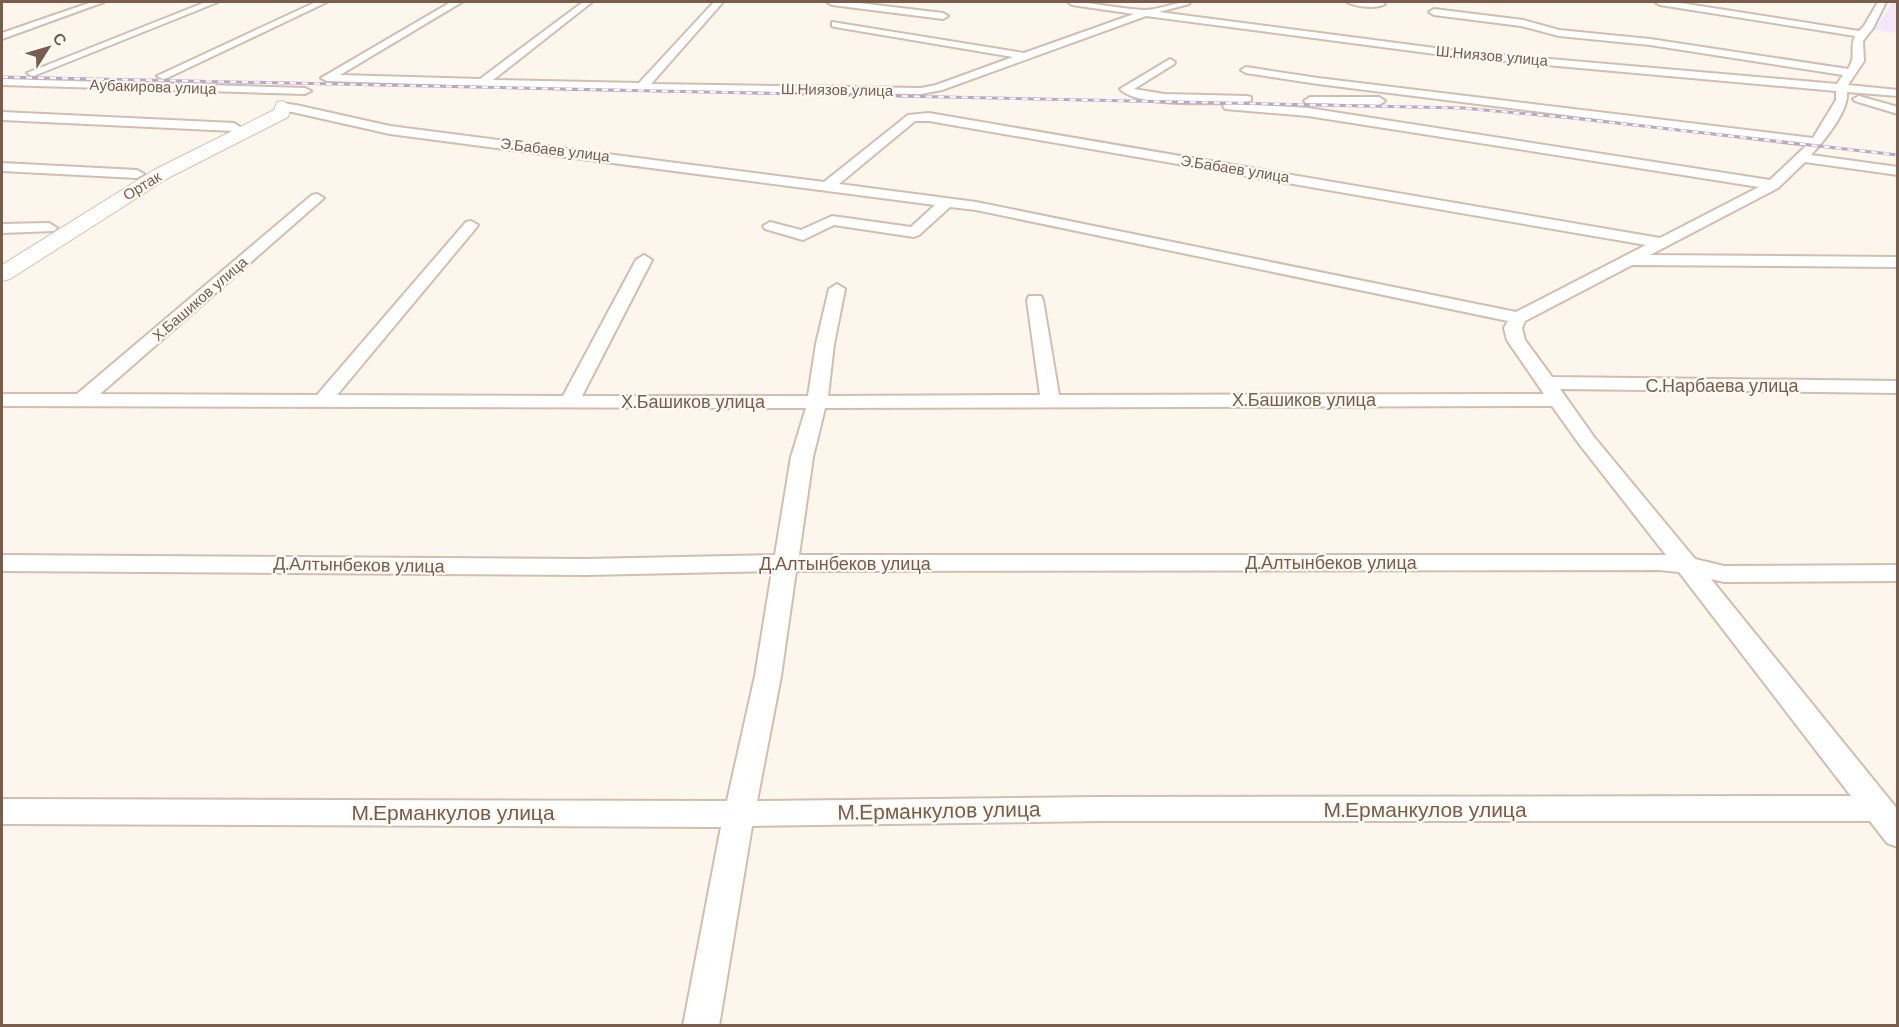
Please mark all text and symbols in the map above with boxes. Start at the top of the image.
north arrow [18,18,78,78]
text: С [48,28,72,51]
street label: Ш.Ниязов улица [1435,41,1549,71]
street label: Аубакирова улица [89,75,218,99]
street label: Ш.Ниязов улица [781,79,894,101]
street label: Э.Бабаев улица [499,133,611,167]
street label: Э.Бабаев улица [1179,151,1292,188]
street label: Ортак [119,167,165,205]
street label: Х.Башиков улица [148,252,252,346]
street label: С.Нарбаева улица [1645,374,1800,398]
street label: Х.Башиков улица [1232,388,1377,412]
street label: Х.Башиков улица [621,390,766,414]
street label: Д.Алтынбеков улица [1245,551,1418,575]
street label: Д.Алтынбеков улица [273,552,446,579]
street label: Д.Алтынбеков улица [759,552,932,576]
street label: М.Ерманкулов улица [837,795,1041,827]
street label: М.Ерманкулов улица [1323,796,1527,824]
street label: М.Ерманкулов улица [351,799,555,827]

